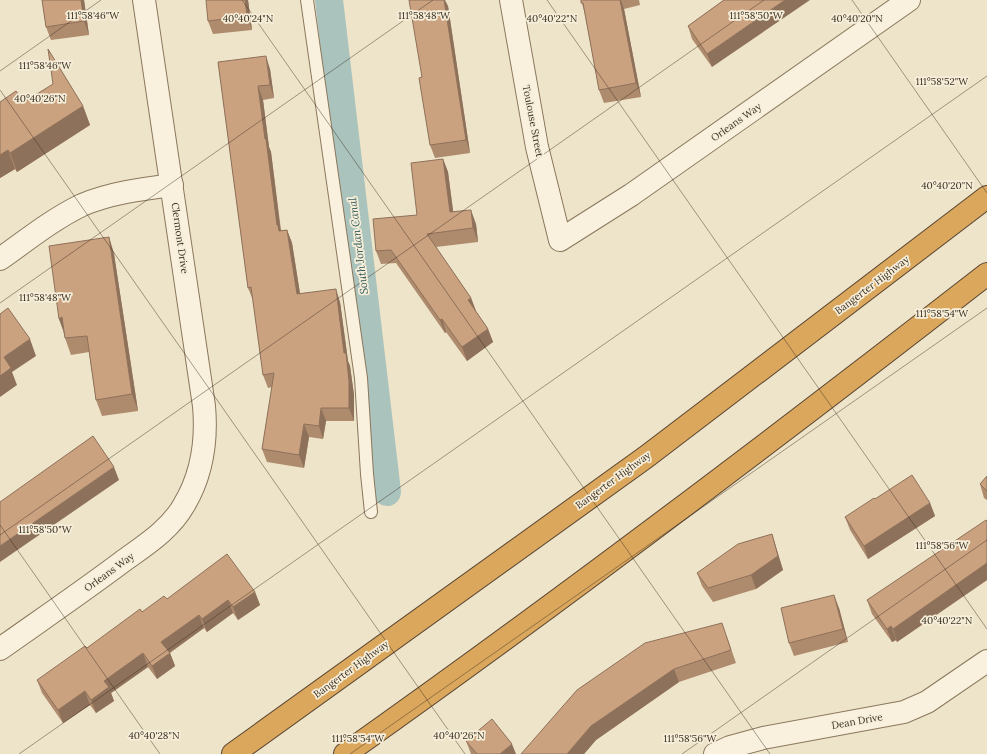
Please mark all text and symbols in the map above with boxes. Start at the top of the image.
text: 111°58'46"W [67,9,120,22]
text: 111°58'48"W [398,9,451,22]
text: 111°58'50"W [729,9,784,22]
text: 40°40'24"N [223,12,274,25]
text: 40°40'22"N [527,12,578,25]
text: 40°40'20"N [831,12,883,25]
text: 111°58'46"W [19,59,72,72]
text: 111°58'52"W [916,75,969,88]
street label: Toulouse Street [520,84,546,158]
text: 40°40'26"N [14,92,66,105]
street label: Orleans Way [708,99,764,144]
text: 40°40'20"N [921,179,973,192]
water label: South Jordan Canal [345,197,371,295]
street label: Clermont Drive [169,202,192,275]
street label: Bangerter Highway [832,252,912,317]
text: 111°58'48"W [19,291,72,304]
text: 111°58'54"W [916,307,969,320]
street label: Bangerter Highway [573,448,654,512]
text: 111°58'50"W [18,523,73,536]
text: 111°58'56"W [916,539,969,552]
street label: Orleans Way [81,549,137,595]
text: 40°40'22"N [922,614,973,627]
street label: Bangerter Highway [311,637,392,701]
street label: Dean Drive [830,710,884,732]
text: 40°40'28"N [128,729,180,742]
text: 40°40'26"N [433,729,485,742]
text: 111°58'54"W [332,732,385,745]
text: 111°58'56"W [664,732,717,745]

